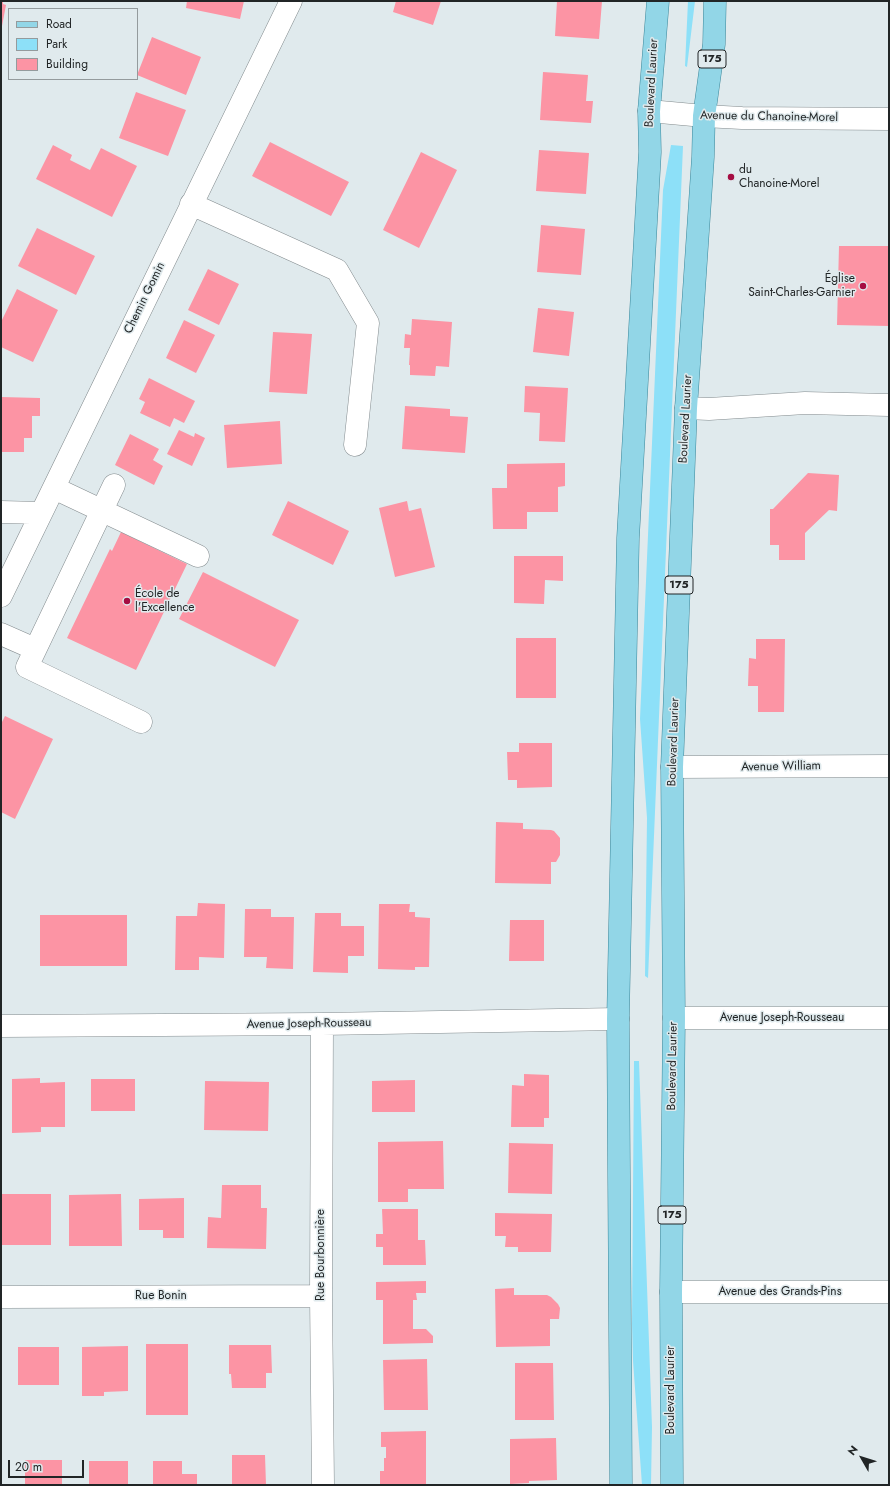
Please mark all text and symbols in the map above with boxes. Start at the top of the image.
legend [8,8,138,80]
text: Road [46,15,72,33]
text: Park [46,35,67,53]
street label: Boulevard Laurier [642,38,662,128]
road number: 175 [698,50,726,68]
text: Building [46,55,88,73]
street label: Avenue du Chanoine-Morel [700,109,838,125]
place label: du Chanoine-Morel [739,163,819,191]
marker: du Chanoine-Morel [726,172,736,182]
street label: Chemin Gomin [121,260,169,336]
place label: Église Saint-Charles-Garnier [748,272,855,300]
marker: Église Saint-Charles-Garnier [858,281,868,291]
street label: Boulevard Laurier [676,374,696,464]
road number: 175 [665,576,693,594]
place label: École de l'Excellence [135,587,194,615]
marker: École de l'Excellence [122,596,132,606]
street label: Boulevard Laurier [665,697,683,787]
street label: Avenue William [741,759,821,775]
street label: Avenue Joseph-Rousseau [720,1011,844,1025]
street label: Avenue Joseph-Rousseau [247,1016,371,1032]
street label: Boulevard Laurier [665,1021,681,1111]
road number: 175 [658,1206,686,1224]
street label: Rue Bourbonnière [314,1209,328,1301]
street label: Avenue des Grands-Pins [719,1285,841,1299]
street label: Rue Bonin [135,1289,187,1303]
street label: Boulevard Laurier [664,1346,678,1434]
north arrow [842,1438,882,1478]
text: N [844,1442,862,1459]
scale bar [10,1452,86,1478]
text: 20 m [15,1458,42,1476]

